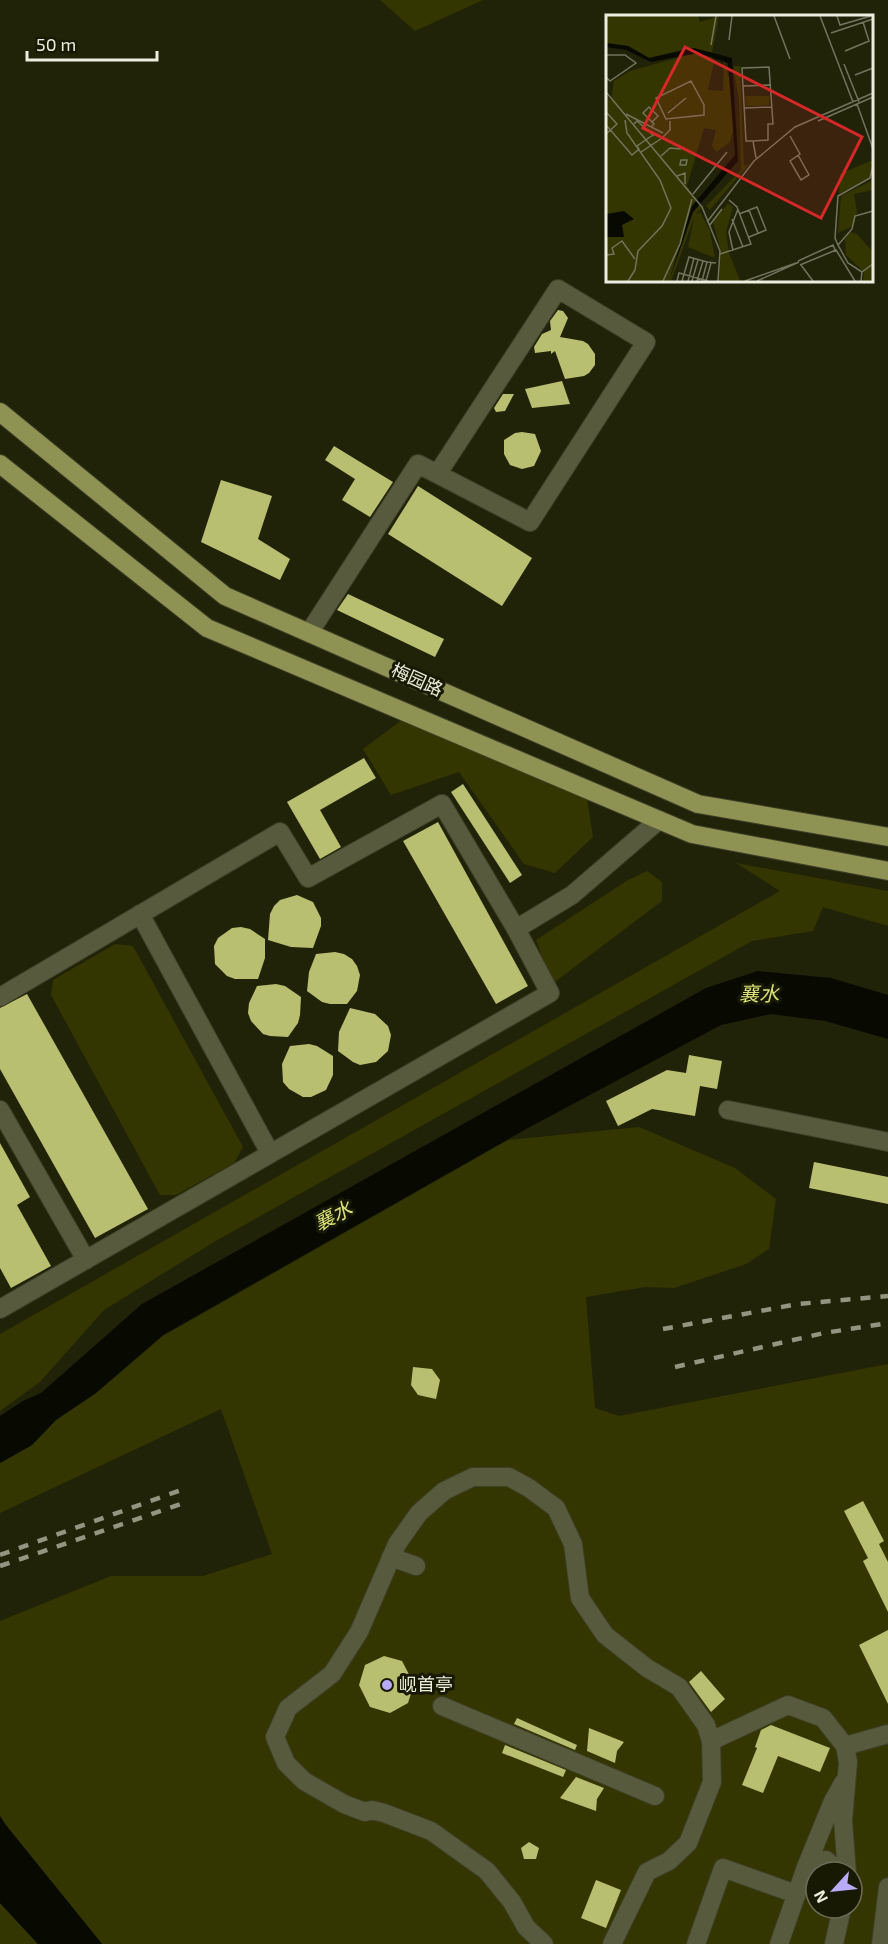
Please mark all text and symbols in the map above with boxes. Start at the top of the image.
inset map [606,15,873,282]
scale bar [27,24,158,62]
text: 50 m [36,33,76,55]
street label: 梅园路 [388,658,447,700]
water label: 襄水 [739,981,780,1005]
water label: 襄水 [309,1195,357,1235]
place label: 岘首亭 [399,1673,453,1695]
marker: 岘首亭 [380,1678,394,1692]
north arrow [804,1860,864,1920]
text: N [809,1888,831,1907]

